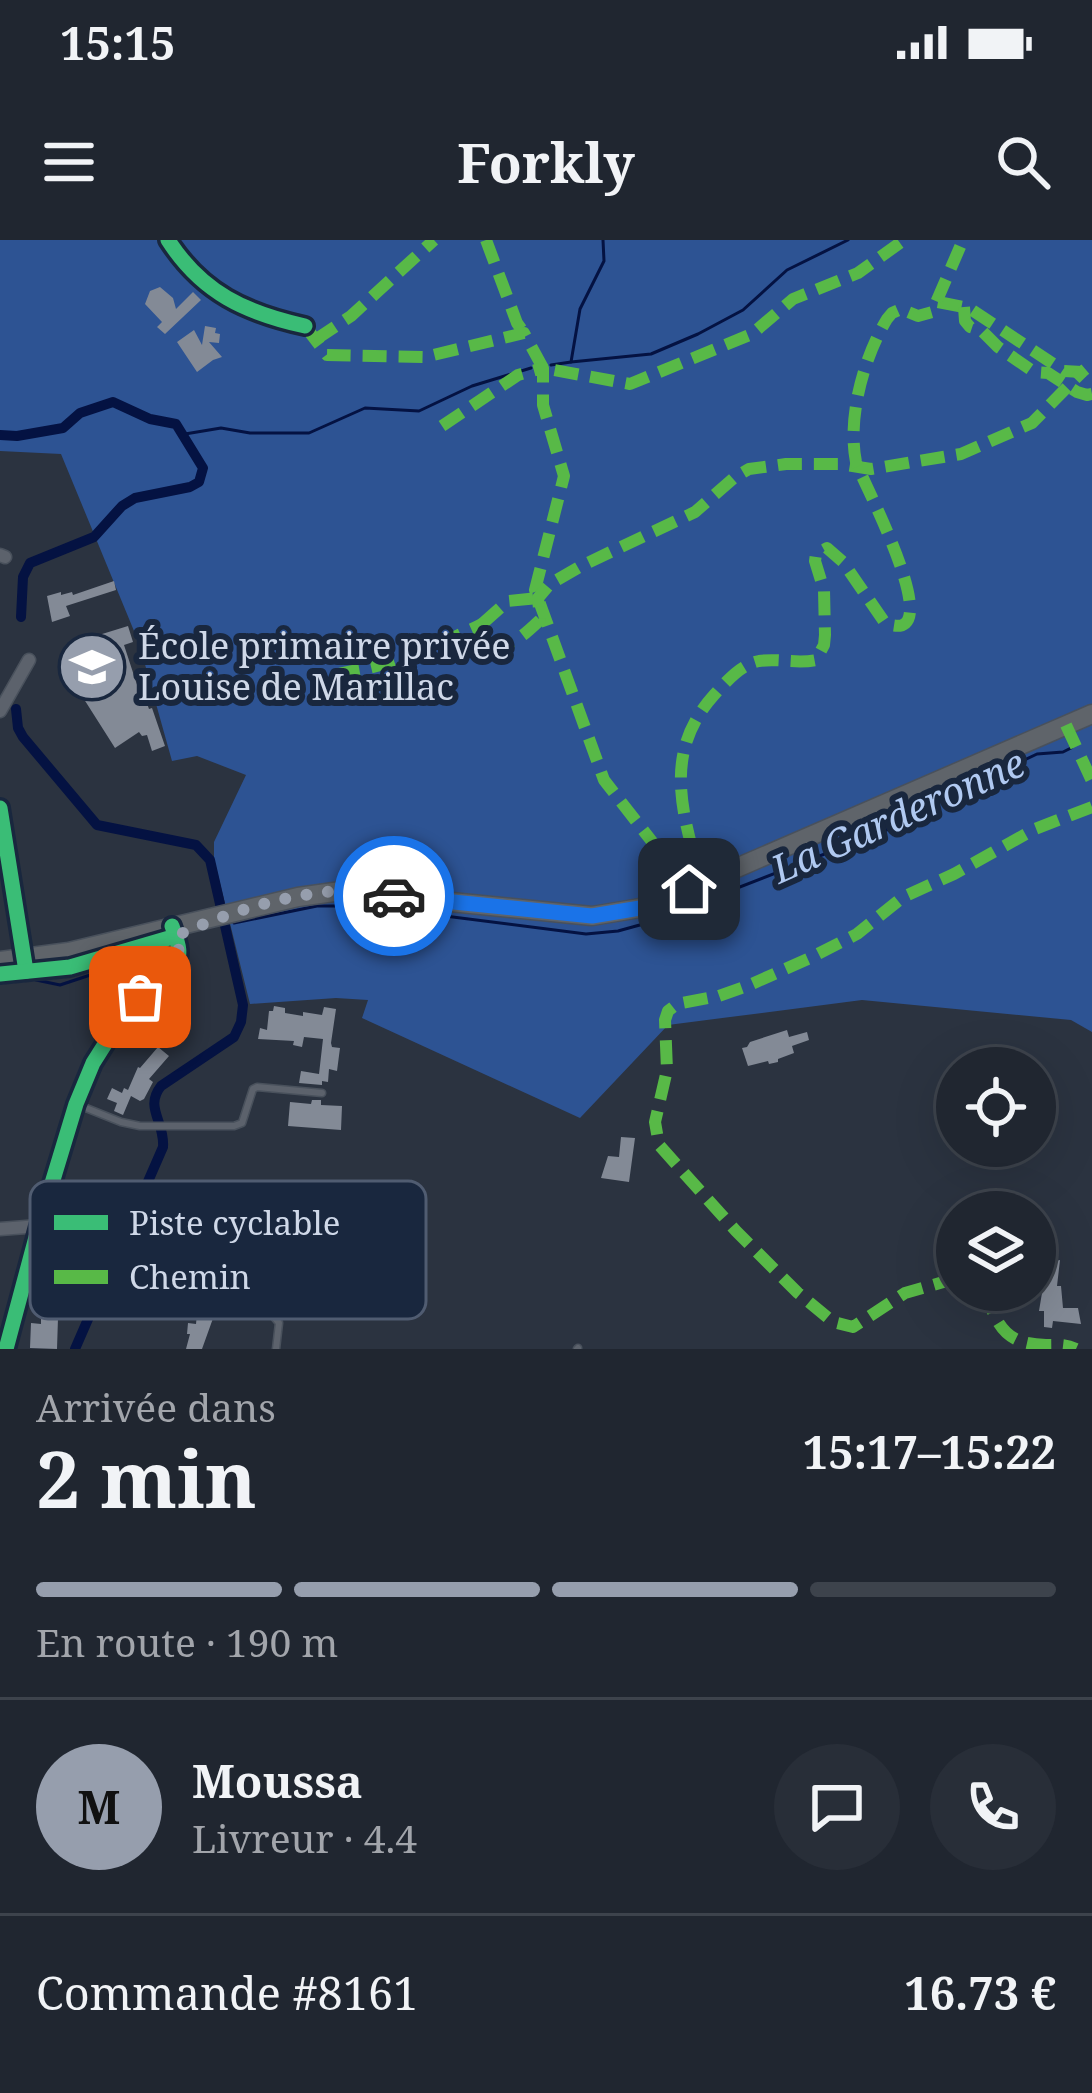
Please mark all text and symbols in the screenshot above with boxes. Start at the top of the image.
text: 15:15 [60,12,175,73]
text: Forkly [457,125,635,199]
icon: menu [36,129,102,195]
icon: search [990,129,1056,195]
place label: École primaire privée Louise de Marillac [138,621,511,711]
school or university icon: École primaire privée Louise de Marillac [57,632,127,702]
water label: La Garderonne [761,735,1033,895]
courier [334,836,454,956]
pin [638,838,740,940]
icon: home [656,856,722,922]
icon: car [361,863,427,929]
pin [89,946,191,1048]
icon: bag [107,964,173,1030]
map controls [936,1047,1056,1311]
button: locate [936,1047,1056,1167]
legend [30,1181,426,1319]
button: layers [936,1191,1056,1311]
text: Piste cyclable [129,1200,340,1245]
text: Chemin [129,1254,251,1299]
text: Arrivée dans [36,1380,276,1433]
text: 15:17–15:22 [803,1421,1056,1482]
text: 2 min [36,1425,257,1531]
text: En route · 190 m [36,1615,338,1668]
button: chat [774,1744,900,1870]
button: phone [930,1744,1056,1870]
text: Moussa [192,1750,363,1811]
text: M [78,1776,120,1837]
text: Livreur · 4.4 [192,1811,417,1864]
text: Commande #8161 [36,1962,418,2023]
text: 16.73 € [904,1962,1056,2023]

